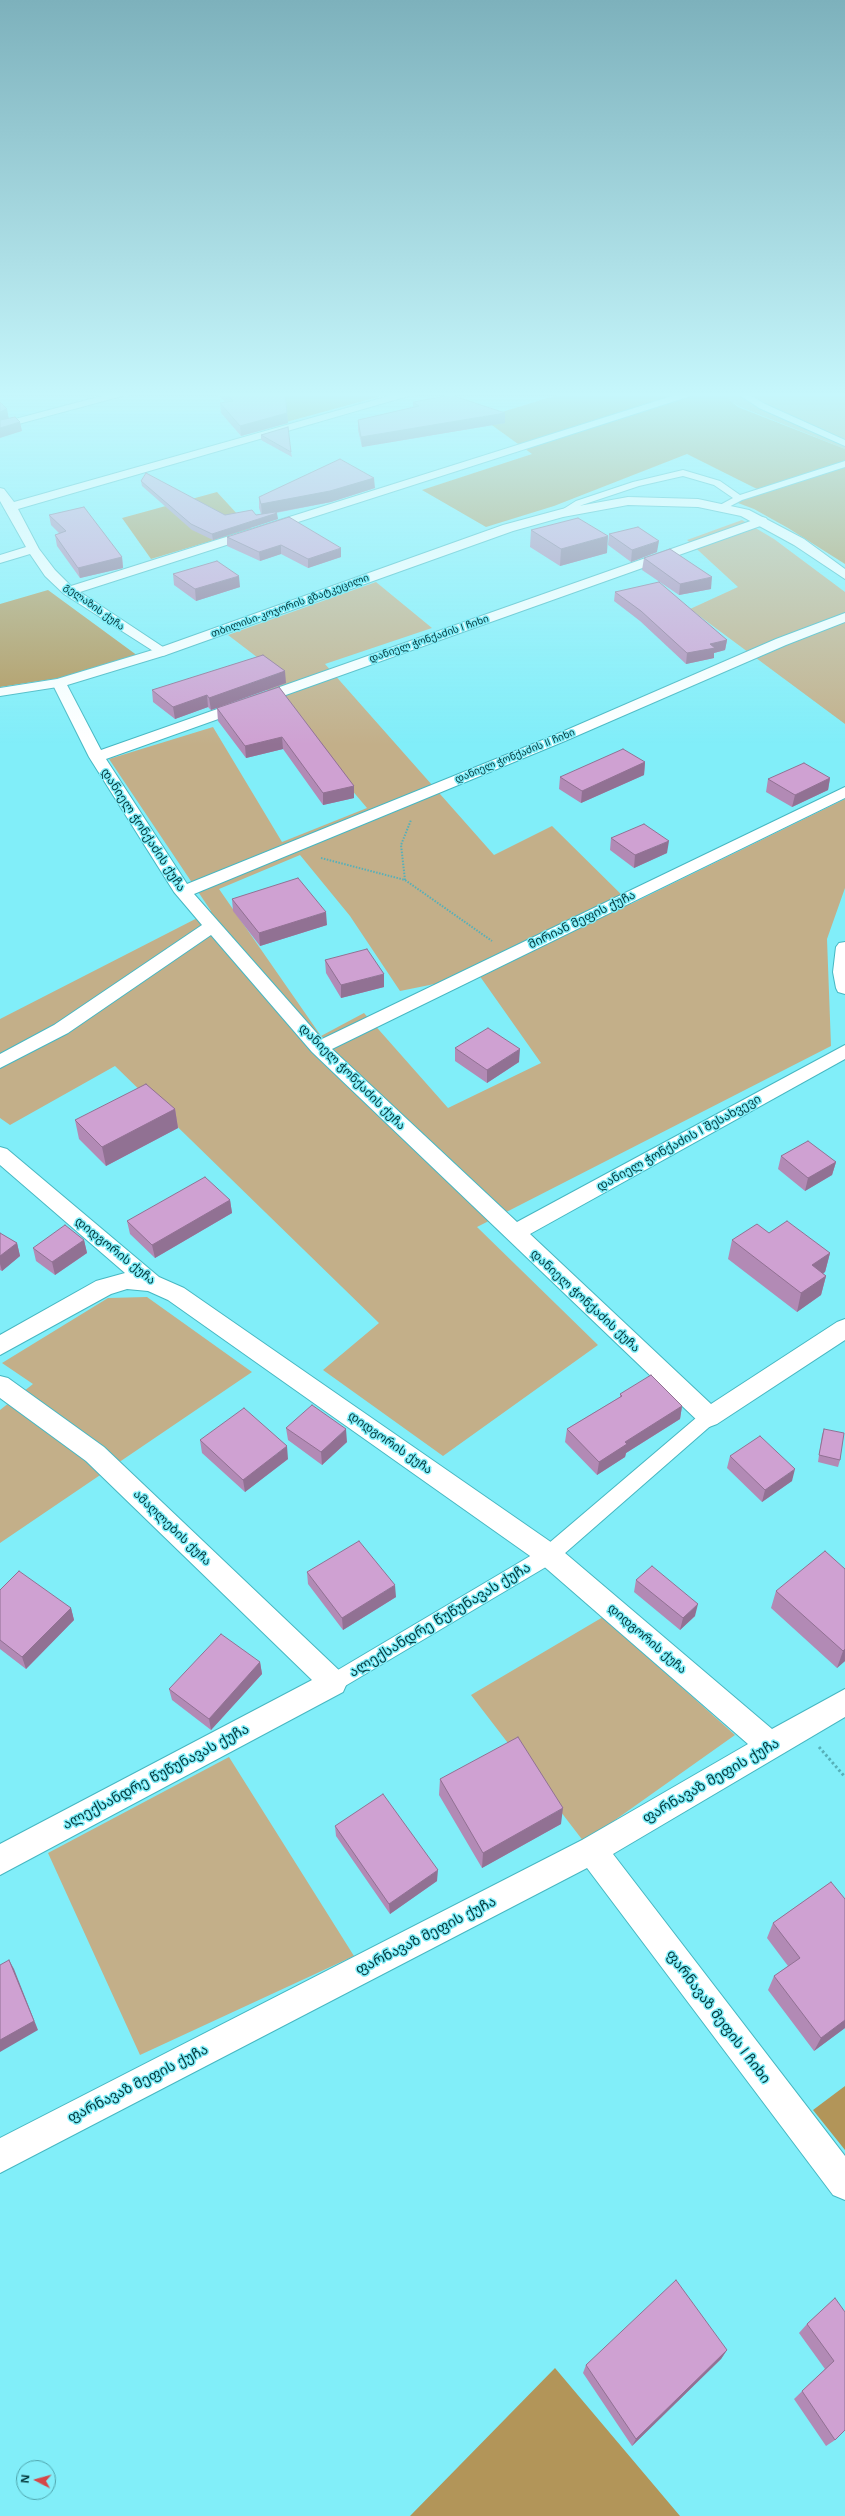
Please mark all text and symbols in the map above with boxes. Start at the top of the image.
street label: თბილისი-კოჯორის გზატკეცილი [209,572,371,640]
street label: გელაზის ქუჩა [61,581,127,633]
street label: დანიელ ჭონქაძის I ჩიხი [368,613,490,665]
street label: დანიელ ჭონქაძის II ჩიხი [453,726,577,786]
street label: დანიელ ჭონქაძის ქუჩა [98,766,188,894]
street label: მირიან მეფის ქუჩა [526,888,638,952]
street label: დანიელ ჭონქაძის ქუჩა [296,1021,408,1133]
street label: დანიელ ჭონქაძის I შესახვევი [594,1092,764,1194]
street label: დიდგორის ქუჩა [72,1214,158,1288]
street label: დანიელ ჭონქაძის ქუჩა [527,1247,643,1355]
street label: დიდგორის ქუჩა [345,1409,435,1477]
street label: ამაღლების ქუჩა [130,1487,214,1569]
street label: ალექსანდრე წუწუნავას ქუჩა [346,1559,534,1681]
street label: დიდგორის ქუჩა [605,1601,689,1677]
street label: ალექსანდრე წუწუნავას ქუჩა [60,1721,252,1833]
street label: ფარნავაზ მეფის ქუჩა [640,1735,782,1827]
street label: ფარნავაზ მეფის ქუჩა [353,1893,499,1979]
street label: ფარნავაზ მეფის I ჩიხი [662,1947,774,2087]
street label: ფარნავაზ მეფის ქუჩა [65,2041,211,2127]
north arrow [16,2460,56,2500]
text: N [17,2474,32,2484]

